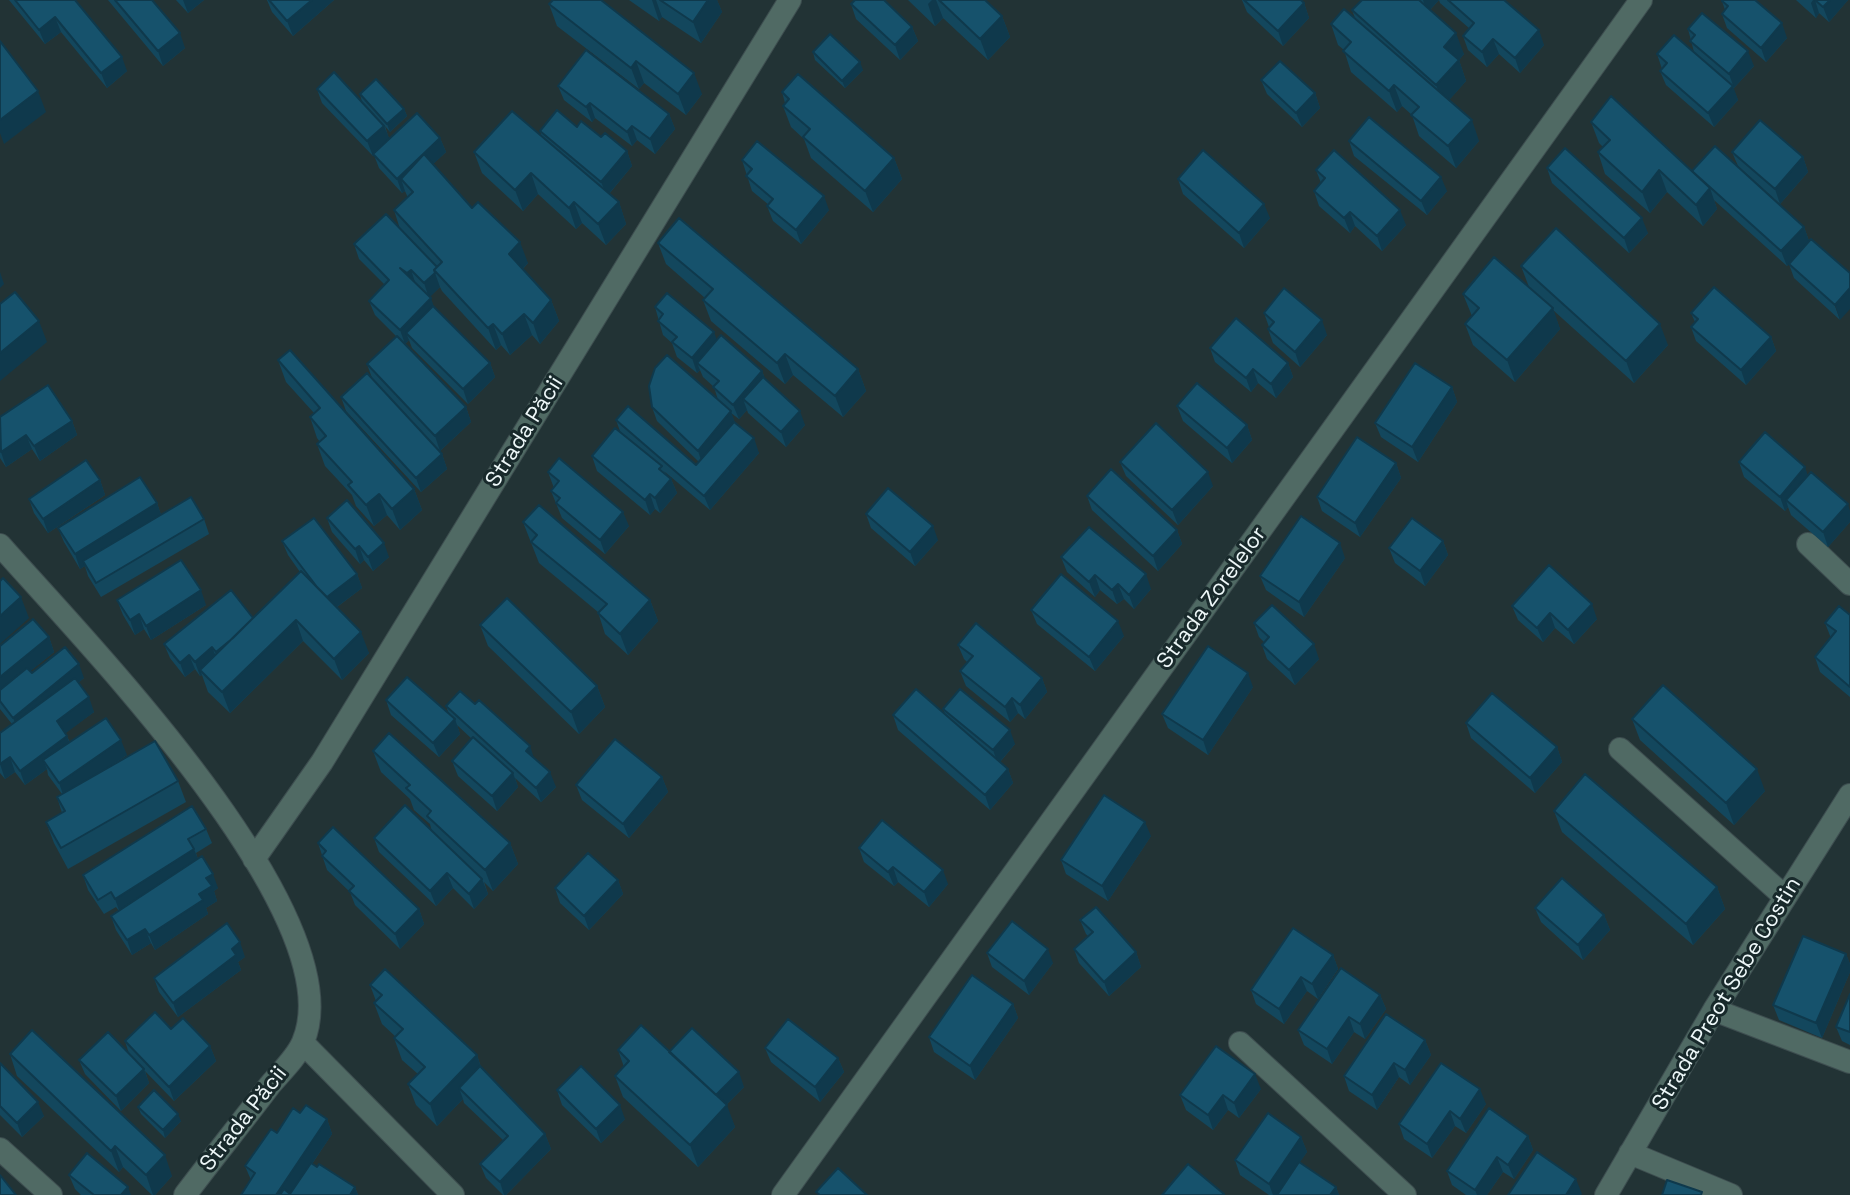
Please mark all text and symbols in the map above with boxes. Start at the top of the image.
street label: Strada Păcii [481,372,569,492]
street label: Strada Zorelelor [1152,522,1272,674]
street label: Strada Preot Sebe Costin [1647,873,1807,1115]
street label: Strada Păcii [195,1061,293,1177]

